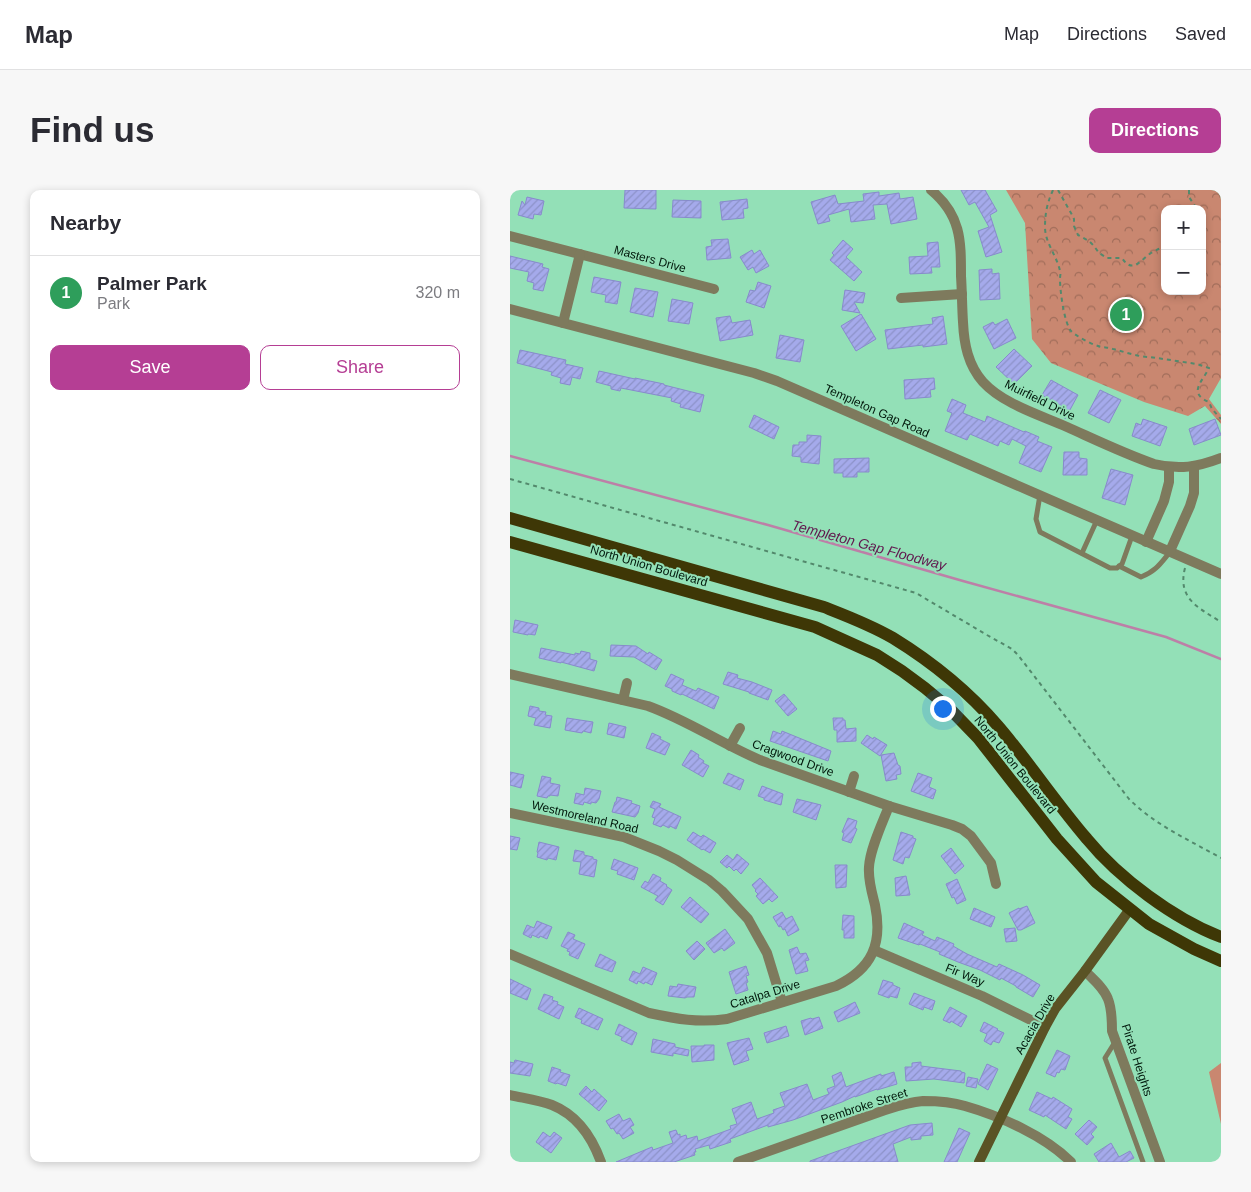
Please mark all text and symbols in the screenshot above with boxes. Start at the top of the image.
text: Map [25,21,73,48]
text: Map [1004,24,1039,44]
text: Directions [1067,24,1147,44]
text: Saved [1175,24,1226,44]
button: Directions [1089,108,1221,153]
text: Find us [30,110,154,149]
map controls [1161,205,1206,295]
button: + [1161,205,1206,250]
text: Nearby [50,211,121,234]
street label: Masters Drive [612,243,688,275]
button: − [1161,250,1206,295]
text: Palmer Park [97,273,207,294]
text: 1 [62,284,70,301]
text: 320 m [416,284,460,301]
text: Park [97,295,130,312]
pin: 1 [1110,296,1142,334]
button: Save [50,345,250,390]
button: Share [260,345,460,390]
street label: Muirfield Drive [1002,377,1078,423]
street label: Templeton Gap Road [822,382,932,440]
water label: Templeton Gap Floodway [790,517,949,574]
street label: North Union Boulevard [589,543,709,589]
your location [930,696,956,722]
street label: North Union Boulevard [971,713,1059,817]
street label: Cragwood Drive [750,737,836,779]
street label: Westmoreland Road [530,798,640,836]
street label: Fir Way [943,961,987,989]
street label: Catalpa Drive [728,977,802,1011]
street label: Acacia Drive [1012,991,1058,1057]
street label: Pirate Heights [1119,1022,1155,1098]
street label: Pembroke Street [819,1085,910,1127]

